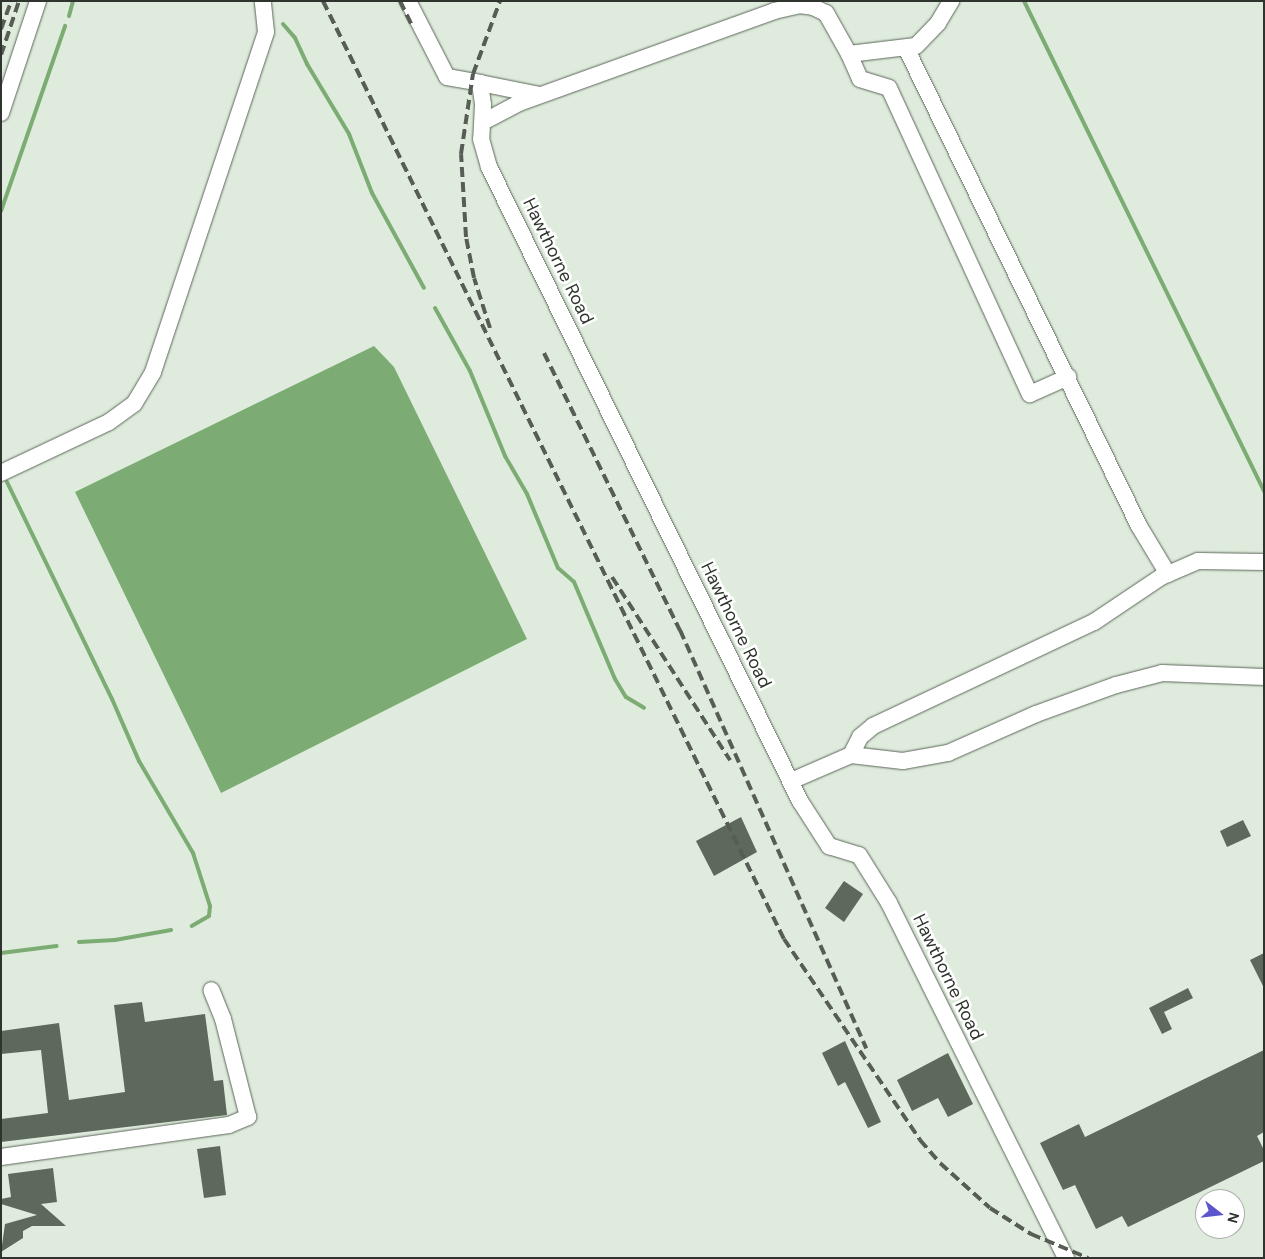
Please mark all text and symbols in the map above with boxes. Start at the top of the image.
street label: Hawthorne Road [518,194,598,328]
street label: Hawthorne Road [696,558,776,692]
street label: Hawthorne Road [908,910,988,1044]
north arrow [1195,1189,1245,1239]
text: N [1223,1210,1244,1225]

